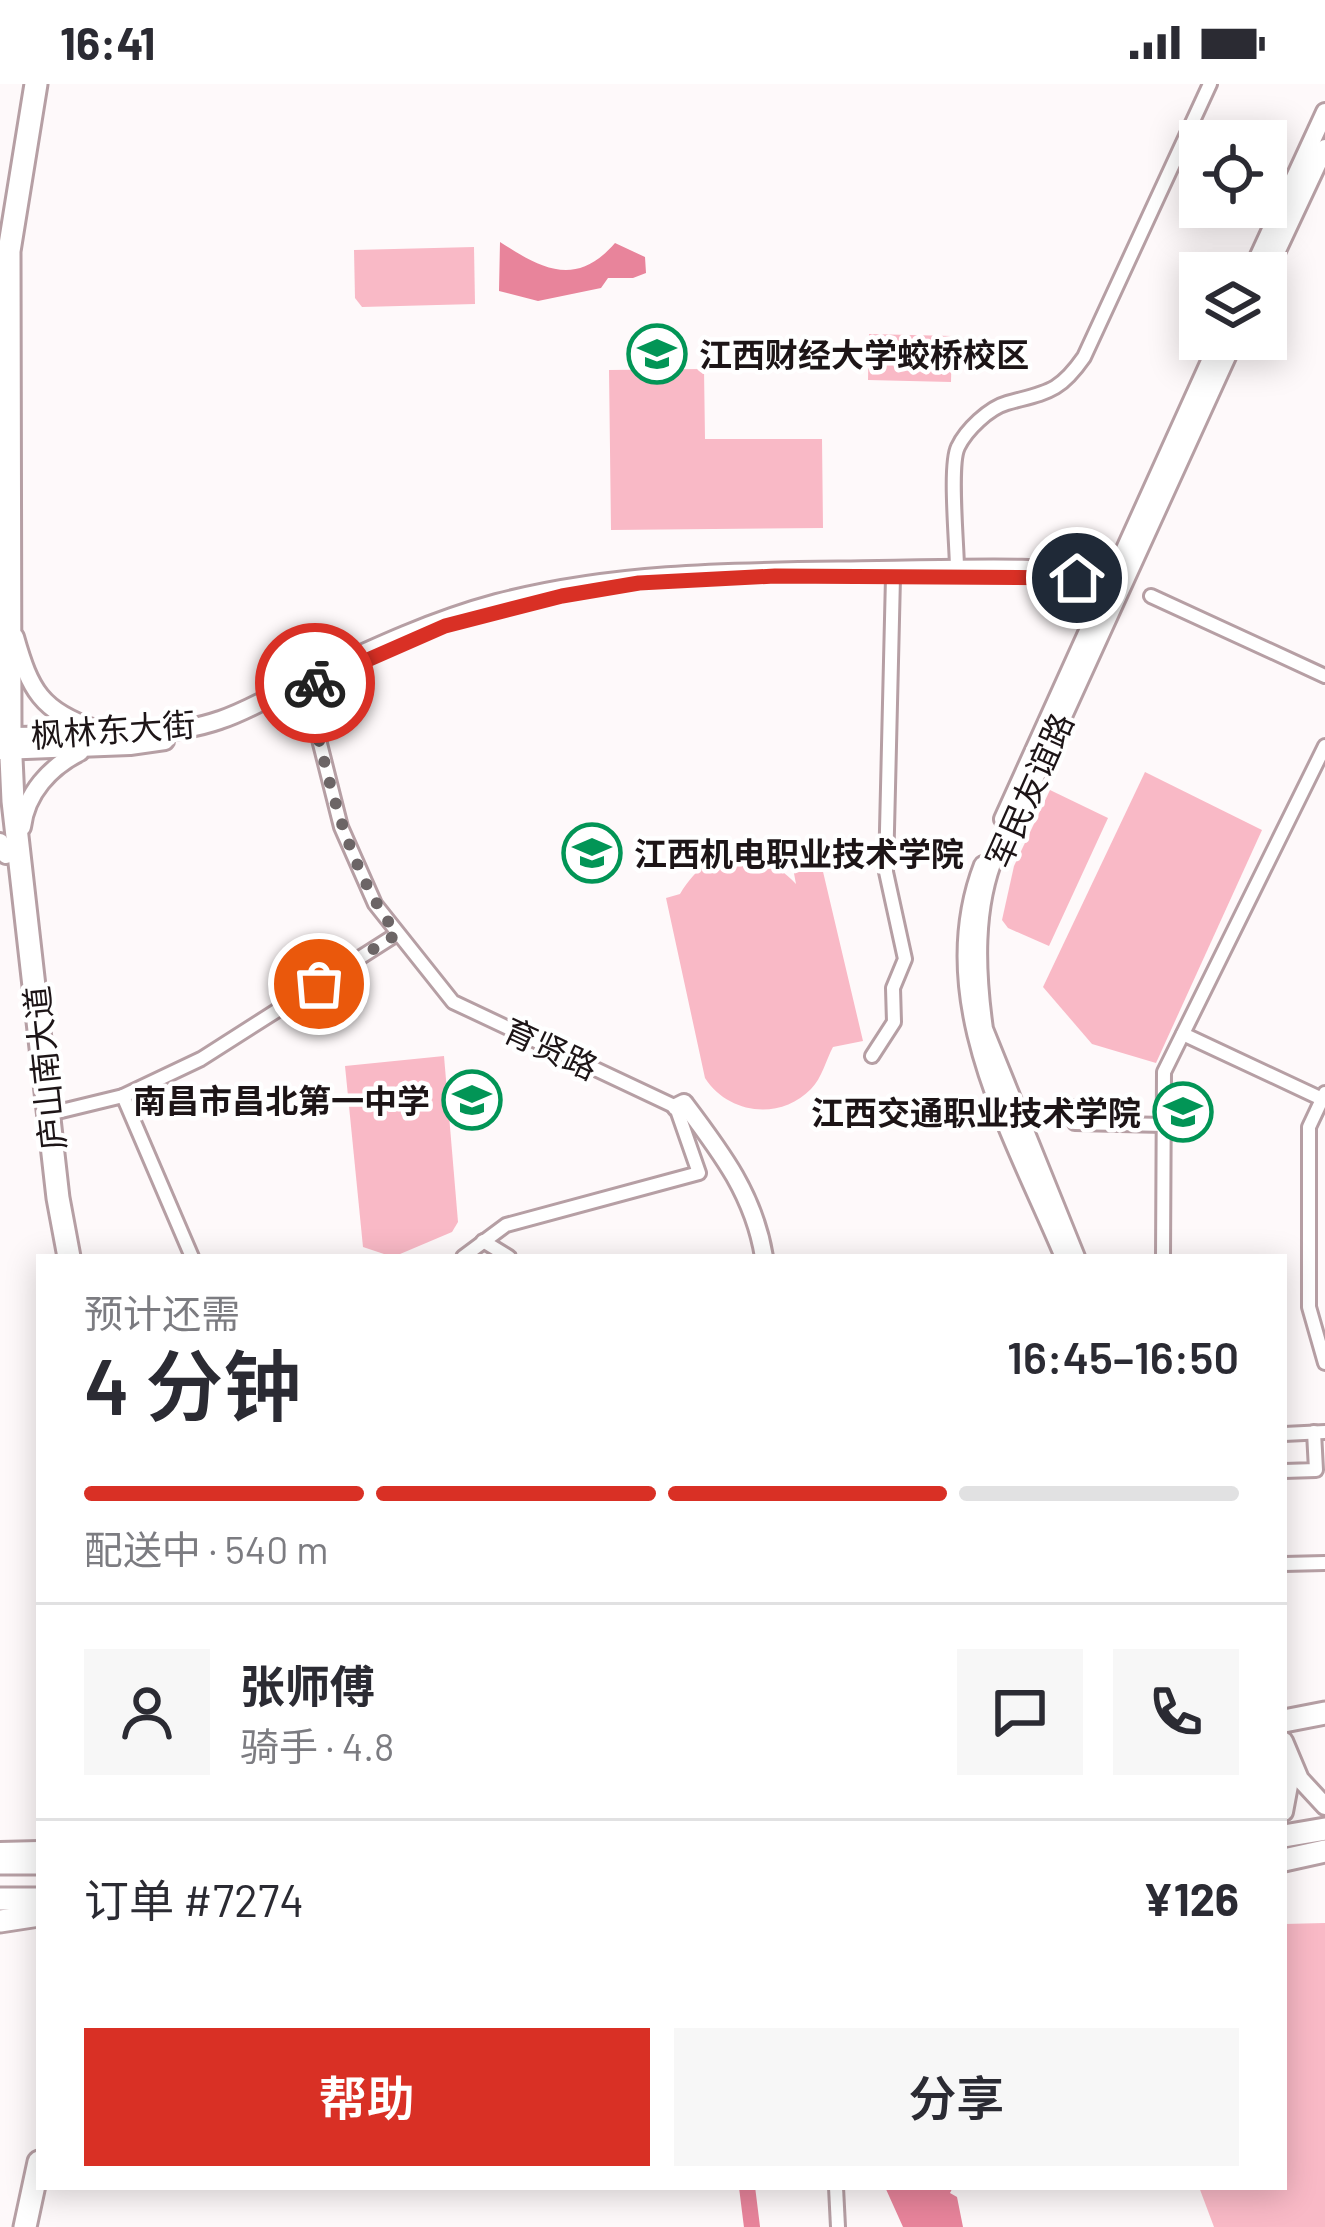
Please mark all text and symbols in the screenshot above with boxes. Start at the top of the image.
text: 16:41 [60,15,155,69]
map controls [1179,120,1287,360]
button: locate [1179,120,1287,228]
button: layers [1179,252,1287,360]
school or university icon: 江西财经大学蛟桥校区 [626,323,688,385]
place label: 江西财经大学蛟桥校区 [699,334,1029,374]
pin [1026,527,1128,629]
icon: home [1044,545,1110,611]
courier [255,623,375,743]
icon: bike [282,650,348,716]
street label: 枫林东大街 [29,703,197,755]
street label: 军民友谊路 [977,706,1081,874]
school or university icon: 江西机电职业技术学院 [561,822,623,884]
place label: 江西机电职业技术学院 [634,833,964,873]
pin [268,933,370,1035]
icon: bag [286,951,352,1017]
street label: 庐山南大道 [15,984,73,1152]
street label: 育贤路 [498,1009,604,1087]
school or university icon: 南昌市昌北第一中学 [441,1069,503,1131]
place label: 南昌市昌北第一中学 [133,1080,430,1120]
school or university icon: 江西交通职业技术学院 [1152,1081,1214,1143]
place label: 江西交通职业技术学院 [811,1092,1141,1132]
text: 预计还需 [84,1289,240,1336]
text: 16:45–16:50 [1007,1329,1239,1383]
text: 4 分钟 [84,1337,301,1431]
text: 配送中 · 540 m [84,1525,328,1572]
button: person [84,1649,210,1775]
button: chat [957,1649,1083,1775]
button: phone [1113,1649,1239,1775]
text: 张师傅 [240,1658,375,1712]
text: 骑手 · 4.8 [240,1722,394,1769]
text: ¥126 [1143,1871,1239,1925]
text: 订单 #7274 [84,1872,304,1926]
button: 帮助 [84,2028,650,2166]
button: 分享 [674,2028,1239,2166]

